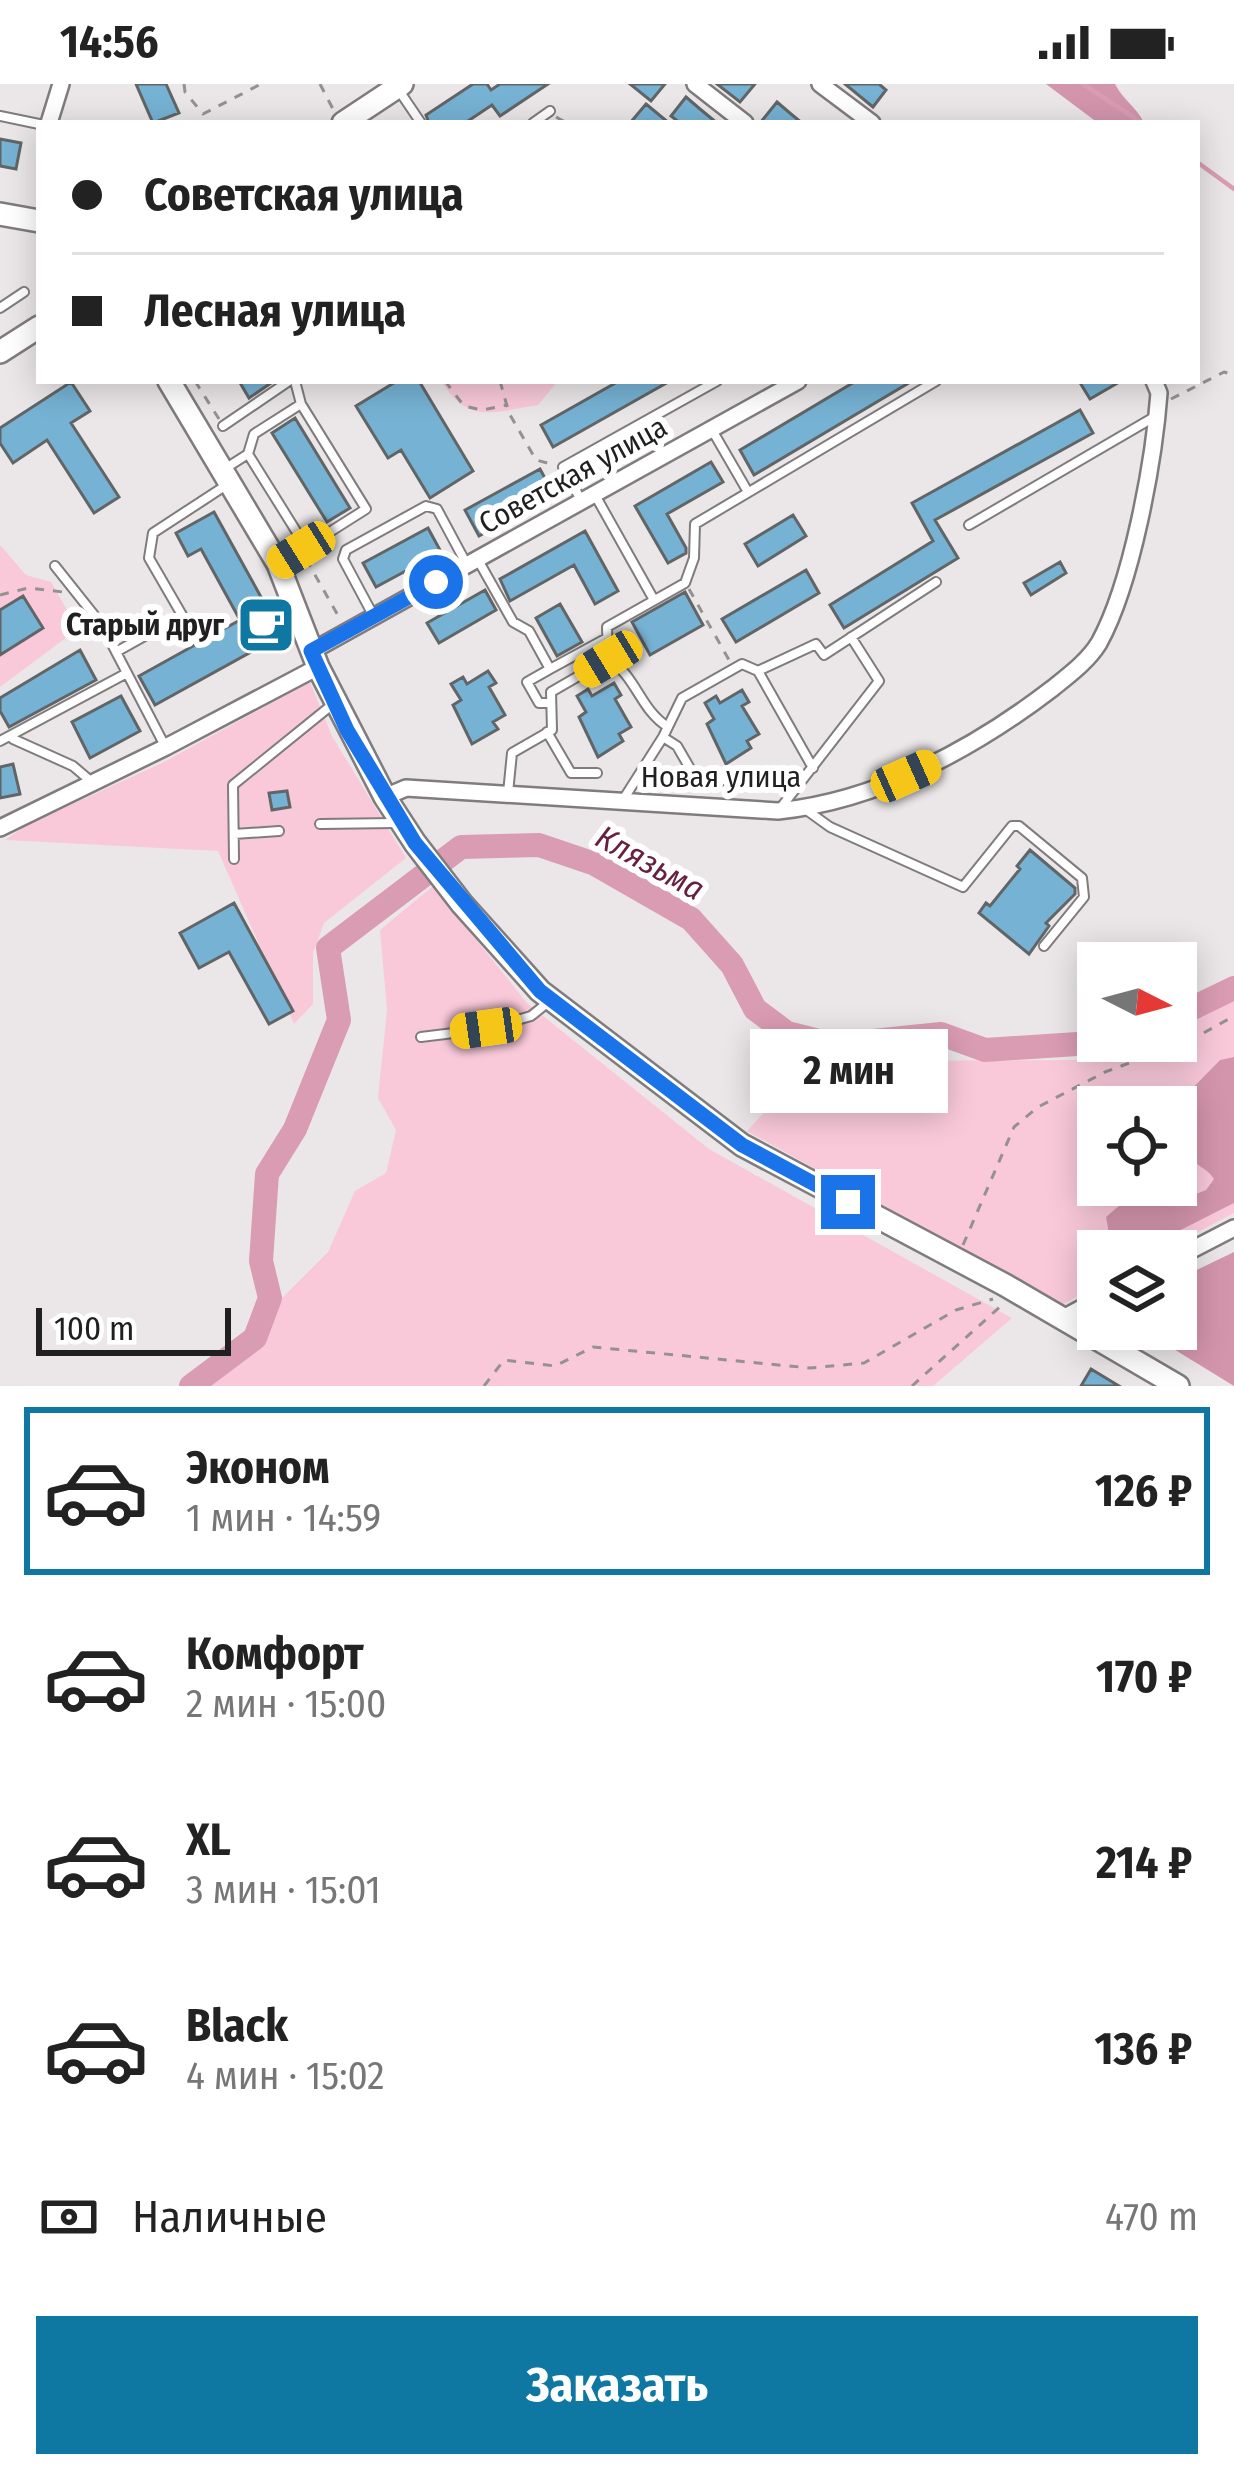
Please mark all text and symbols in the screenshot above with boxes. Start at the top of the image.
text: 14:56 [60,15,158,69]
text: Советская улица [144,168,464,222]
text: Лесная улица [144,284,406,338]
street label: Советская улица [473,409,673,541]
car [261,516,341,584]
route start [409,555,463,609]
cafe icon: Старый друг [235,594,297,656]
place label: Старый друг [66,607,224,643]
car [568,625,648,693]
car [866,745,946,807]
street label: Новая улица [641,759,801,795]
water label: Клязьма [589,817,711,909]
north arrow [1077,942,1197,1062]
map controls [1077,942,1197,1350]
car [448,1005,524,1051]
callout: 2 мин [749,1028,947,1112]
text: 2 мин [803,1048,895,1094]
button: locate [1077,1086,1197,1206]
route end [821,1175,875,1229]
button: layers [1077,1230,1197,1350]
scale bar [36,1302,231,1355]
text: 100 m [54,1309,134,1349]
icon: car [42,1437,150,1545]
text: Эконом [186,1441,330,1495]
text: 126 ₽ [1095,1464,1192,1518]
text: 1 мин · 14:59 [186,1495,381,1541]
icon: car [42,1623,150,1731]
text: Комфорт [186,1627,364,1681]
text: 170 ₽ [1096,1650,1192,1704]
text: 2 мин · 15:00 [186,1681,386,1727]
icon: car [42,1809,150,1917]
text: XL [186,1813,231,1867]
text: 214 ₽ [1096,1836,1192,1890]
text: 3 мин · 15:01 [186,1867,381,1913]
icon: car [42,1995,150,2103]
text: Black [186,1999,288,2053]
text: 136 ₽ [1094,2022,1192,2076]
text: 4 мин · 15:02 [186,2053,385,2099]
icon: cash [36,2184,102,2250]
text: Наличные [132,2190,327,2244]
text: 470 m [1105,2194,1198,2240]
button: Заказать [36,2316,1198,2454]

